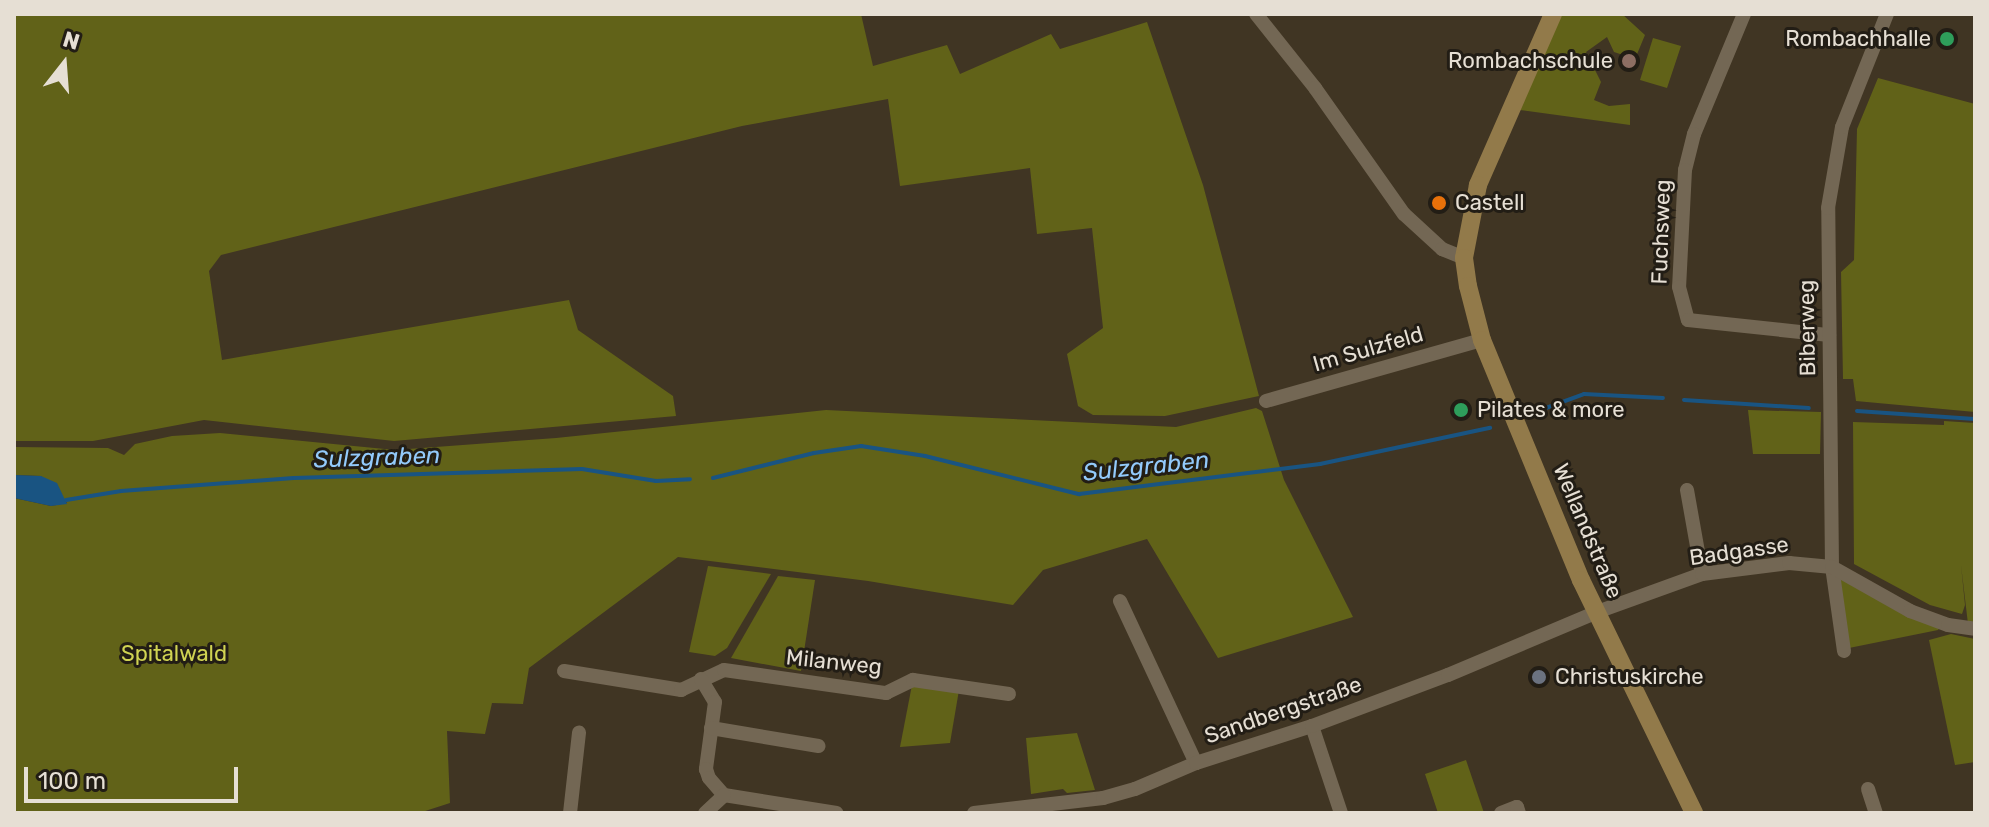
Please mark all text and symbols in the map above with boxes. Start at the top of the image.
north arrow [24,24,104,104]
text: N [60,25,83,56]
place label: Rombachhalle [1785,26,1931,52]
marker: Rombachhalle [1938,30,1956,48]
place label: Rombachschule [1448,48,1613,74]
marker: Rombachschule [1620,52,1638,70]
street label: Fuchsweg [1646,179,1676,285]
place label: Castell [1455,190,1525,216]
marker: Castell [1430,194,1448,212]
street label: Biberweg [1793,279,1821,377]
street label: Im Sulzfeld [1310,321,1426,377]
place label: Pilates & more [1477,397,1625,423]
marker: Pilates & more [1452,401,1470,419]
water label: Sulzgraben [313,441,441,475]
water label: Sulzgraben [1081,446,1211,488]
street label: Wellandstraße [1548,459,1628,603]
street label: Badgasse [1688,531,1790,571]
park label: Spitalwald [121,641,227,667]
street label: Milanweg [785,644,883,680]
place label: Christuskirche [1555,664,1704,690]
marker: Christuskirche [1530,668,1548,686]
street label: Sandbergstraße [1201,671,1365,749]
scale bar [28,751,242,801]
text: 100 m [38,767,106,795]

